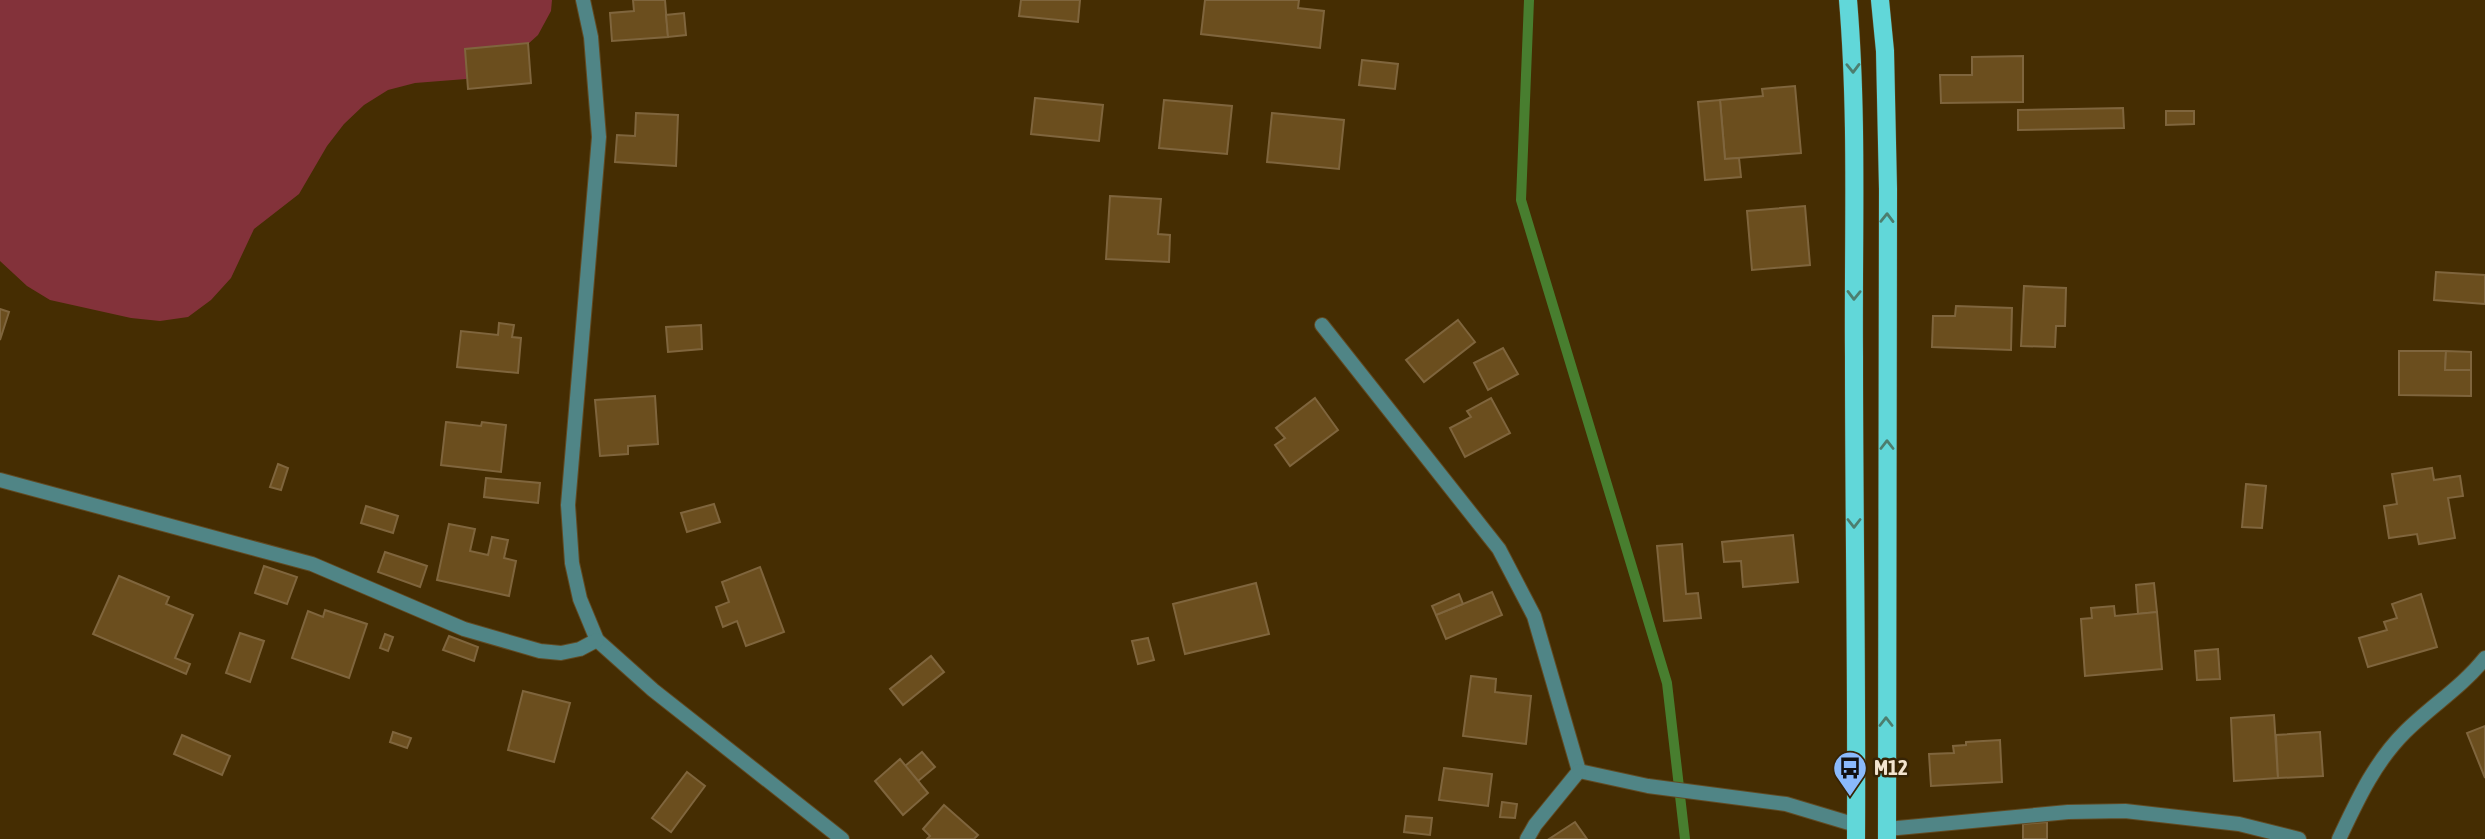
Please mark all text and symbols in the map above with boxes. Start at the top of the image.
one-way arrow [1845,63,1861,74]
one-way arrow [1880,212,1895,223]
one-way arrow [1846,291,1862,301]
one-way arrow [1879,440,1894,451]
one-way arrow [1846,518,1862,529]
one-way arrow [1878,716,1894,727]
bus stop icon: M12 [1831,749,1869,798]
place label: M12 [1874,755,1908,779]

